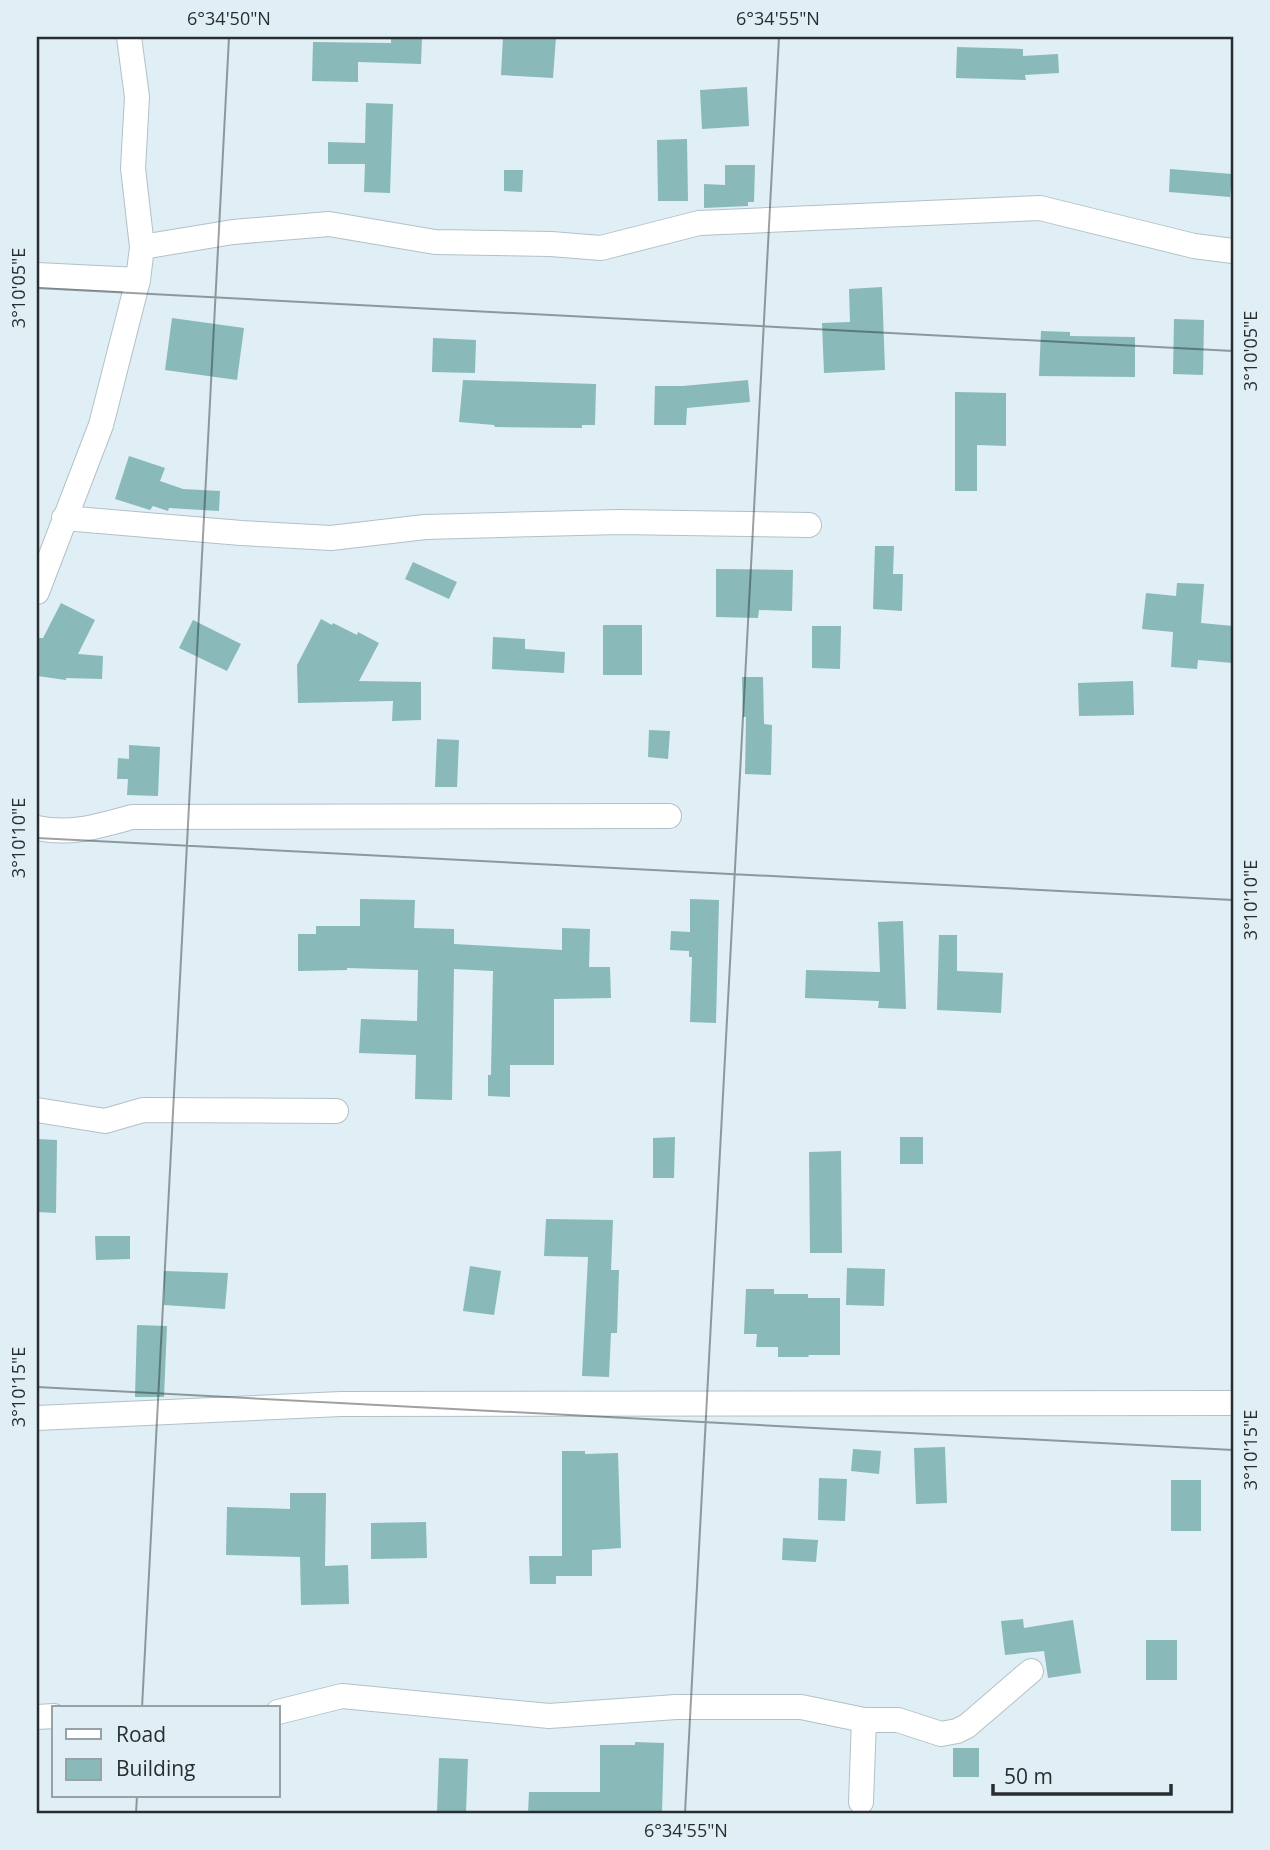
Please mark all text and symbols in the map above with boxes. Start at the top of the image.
text: 6°34'50"N [187,6,271,30]
text: 6°34'55"N [736,6,820,30]
text: 3°10'05"E [6,248,30,328]
text: 3°10'05"E [1238,311,1262,391]
text: 3°10'10"E [6,798,30,878]
text: 3°10'10"E [1238,860,1262,940]
text: 3°10'15"E [6,1347,30,1427]
text: 3°10'15"E [1238,1410,1262,1490]
legend [52,1706,280,1798]
text: Road [116,1720,166,1748]
scale bar [993,1752,1172,1796]
text: Building [116,1754,195,1782]
text: 50 m [1004,1762,1053,1790]
text: 6°34'55"N [644,1818,728,1842]

